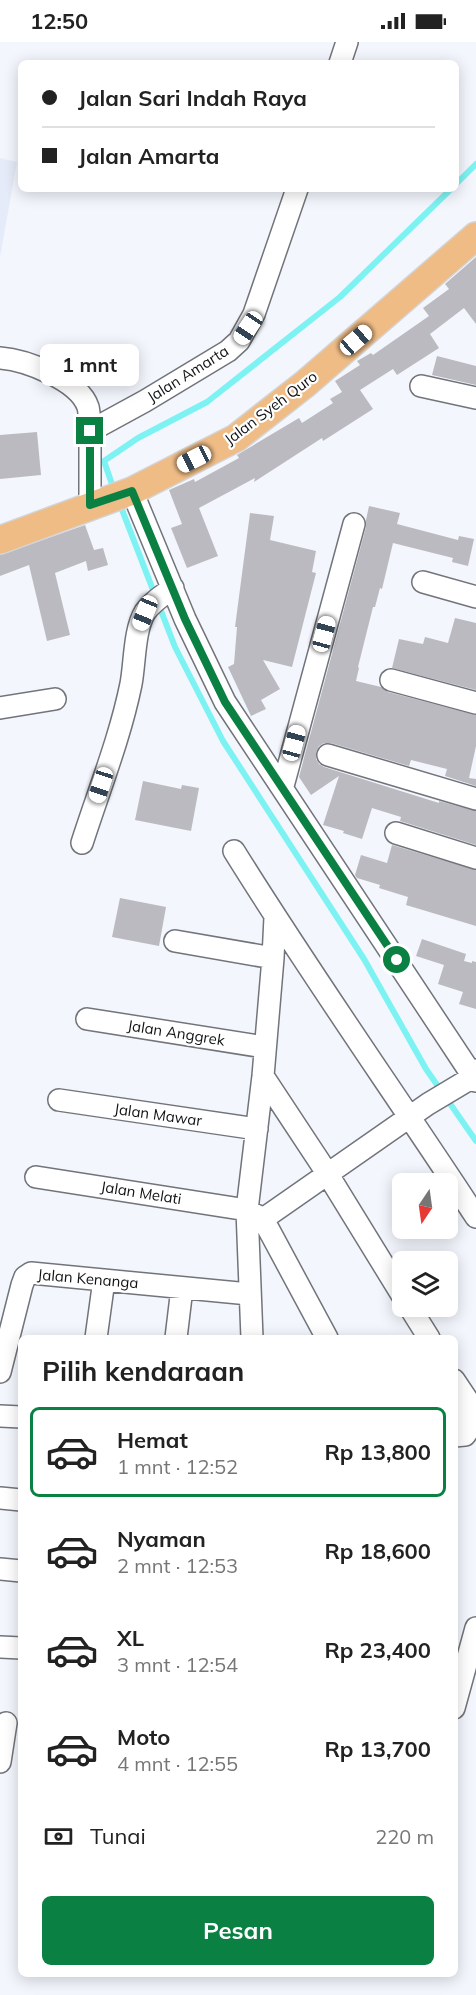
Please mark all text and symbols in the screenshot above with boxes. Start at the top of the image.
text: 12:50 [30,7,88,35]
text: Jalan Sari Indah Raya [78,84,307,112]
text: Jalan Amarta [78,142,219,170]
car [230,308,266,348]
car [337,321,375,359]
street label: Jalan Amarta [143,341,232,406]
callout: 1 mnt [40,344,140,386]
text: 1 mnt [62,352,117,377]
street label: Jalan Syeh Quro [221,367,321,449]
route end [76,417,103,444]
car [174,443,214,475]
car [130,593,160,633]
car [311,614,337,654]
car [281,723,307,763]
car [87,765,115,805]
route start [383,946,410,973]
street label: Jalan Anggrek [126,1015,226,1050]
street label: Jalan Mawar [113,1099,204,1130]
north arrow [392,1173,458,1239]
map controls [392,1173,458,1317]
street label: Jalan Melati [99,1177,183,1208]
button: layers [392,1251,458,1317]
street label: Jalan Kenanga [37,1265,139,1292]
text: Pilih kendaraan [42,1354,244,1388]
icon: car [45,1425,99,1479]
text: Hemat [117,1426,188,1454]
text: Rp 13,800 [324,1438,431,1466]
text: 1 mnt · 12:52 [117,1454,238,1479]
icon: car [45,1524,99,1578]
text: Nyaman [117,1525,206,1553]
text: Rp 18,600 [324,1537,431,1565]
text: 2 mnt · 12:53 [117,1553,238,1578]
icon: car [45,1623,99,1677]
text: XL [117,1624,144,1652]
text: Rp 23,400 [324,1636,431,1664]
text: 3 mnt · 12:54 [117,1652,238,1677]
icon: car [45,1722,99,1776]
text: Moto [117,1723,170,1751]
text: Rp 13,700 [324,1735,431,1763]
text: 4 mnt · 12:55 [117,1751,238,1776]
icon: cash [42,1820,75,1853]
text: Tunai [90,1822,146,1850]
text: 220 m [375,1824,434,1849]
button: Pesan [42,1896,434,1965]

